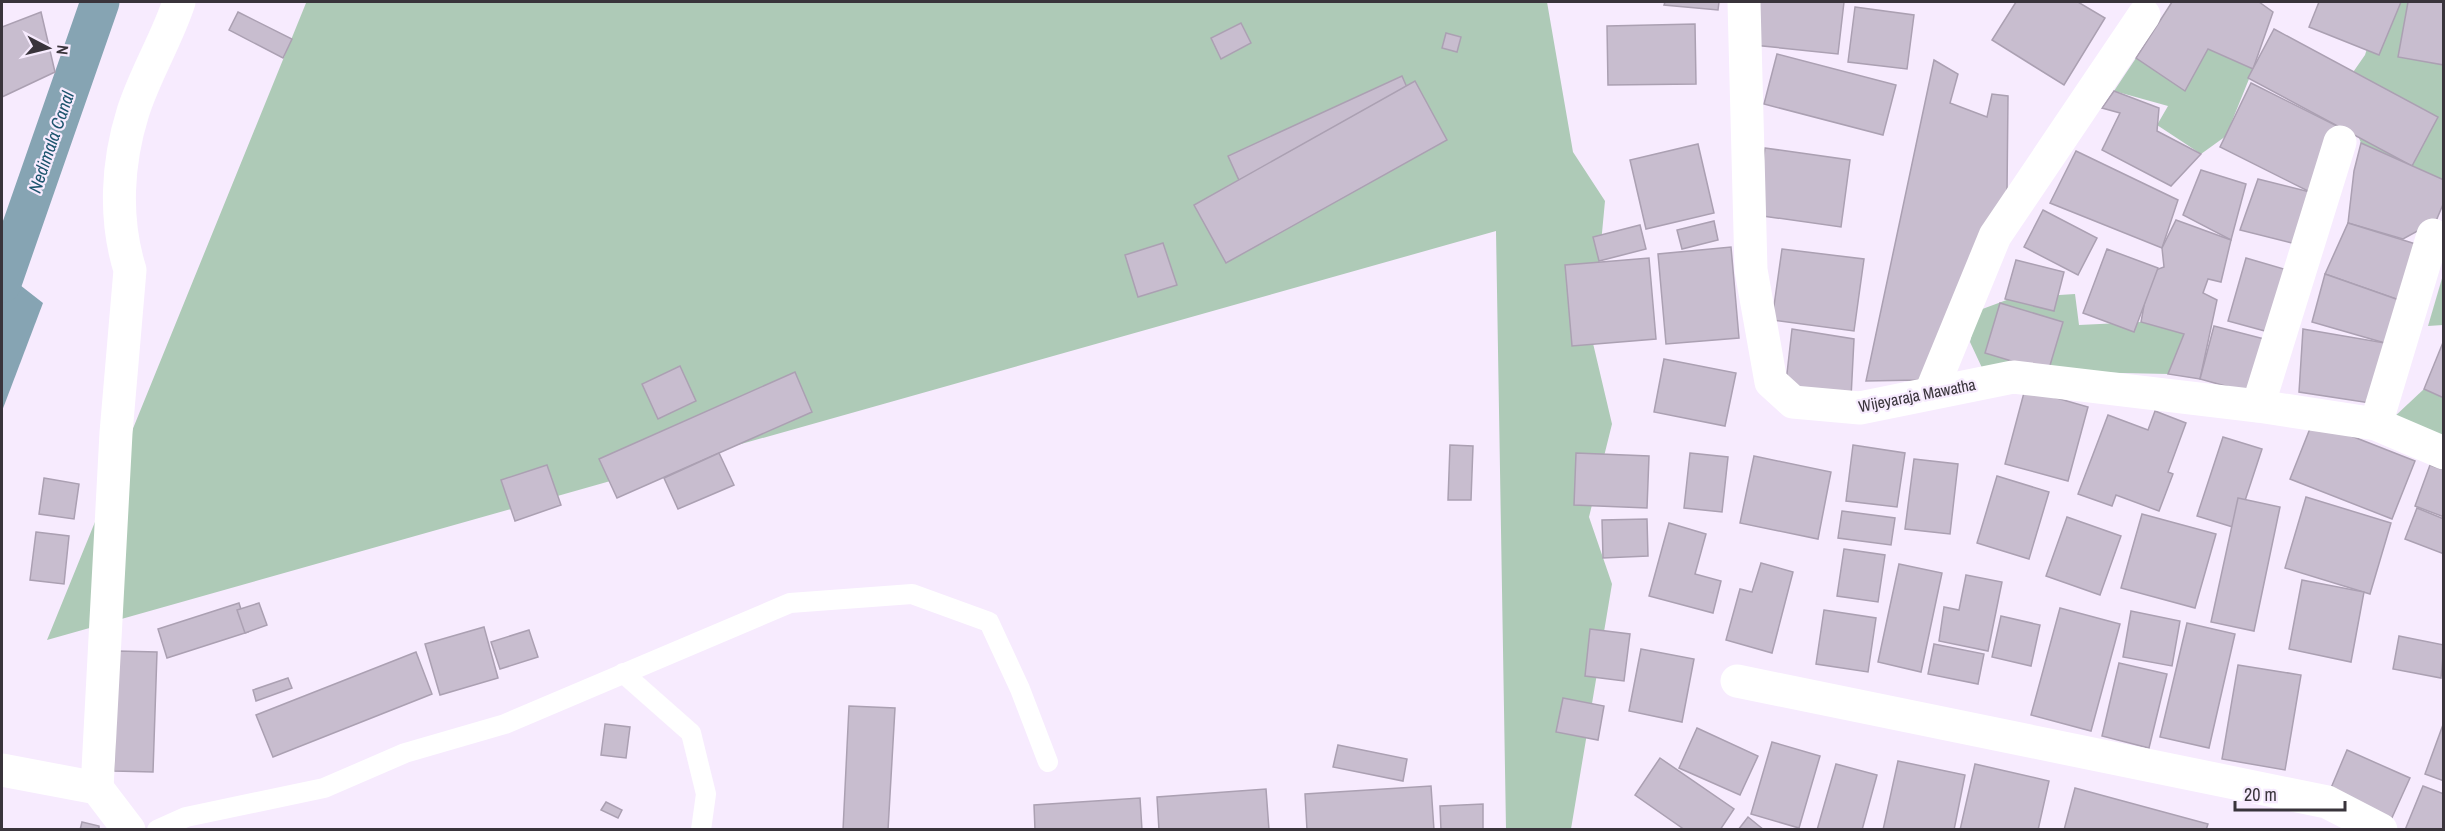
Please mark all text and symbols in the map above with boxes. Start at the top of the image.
north arrow [18,18,78,78]
text: N [51,44,74,56]
water label: Nedimala Canal [22,87,80,196]
street label: Wijeyaraja Mawatha [1857,373,1978,417]
scale bar [2235,774,2344,812]
text: 20 m [2244,782,2277,807]

